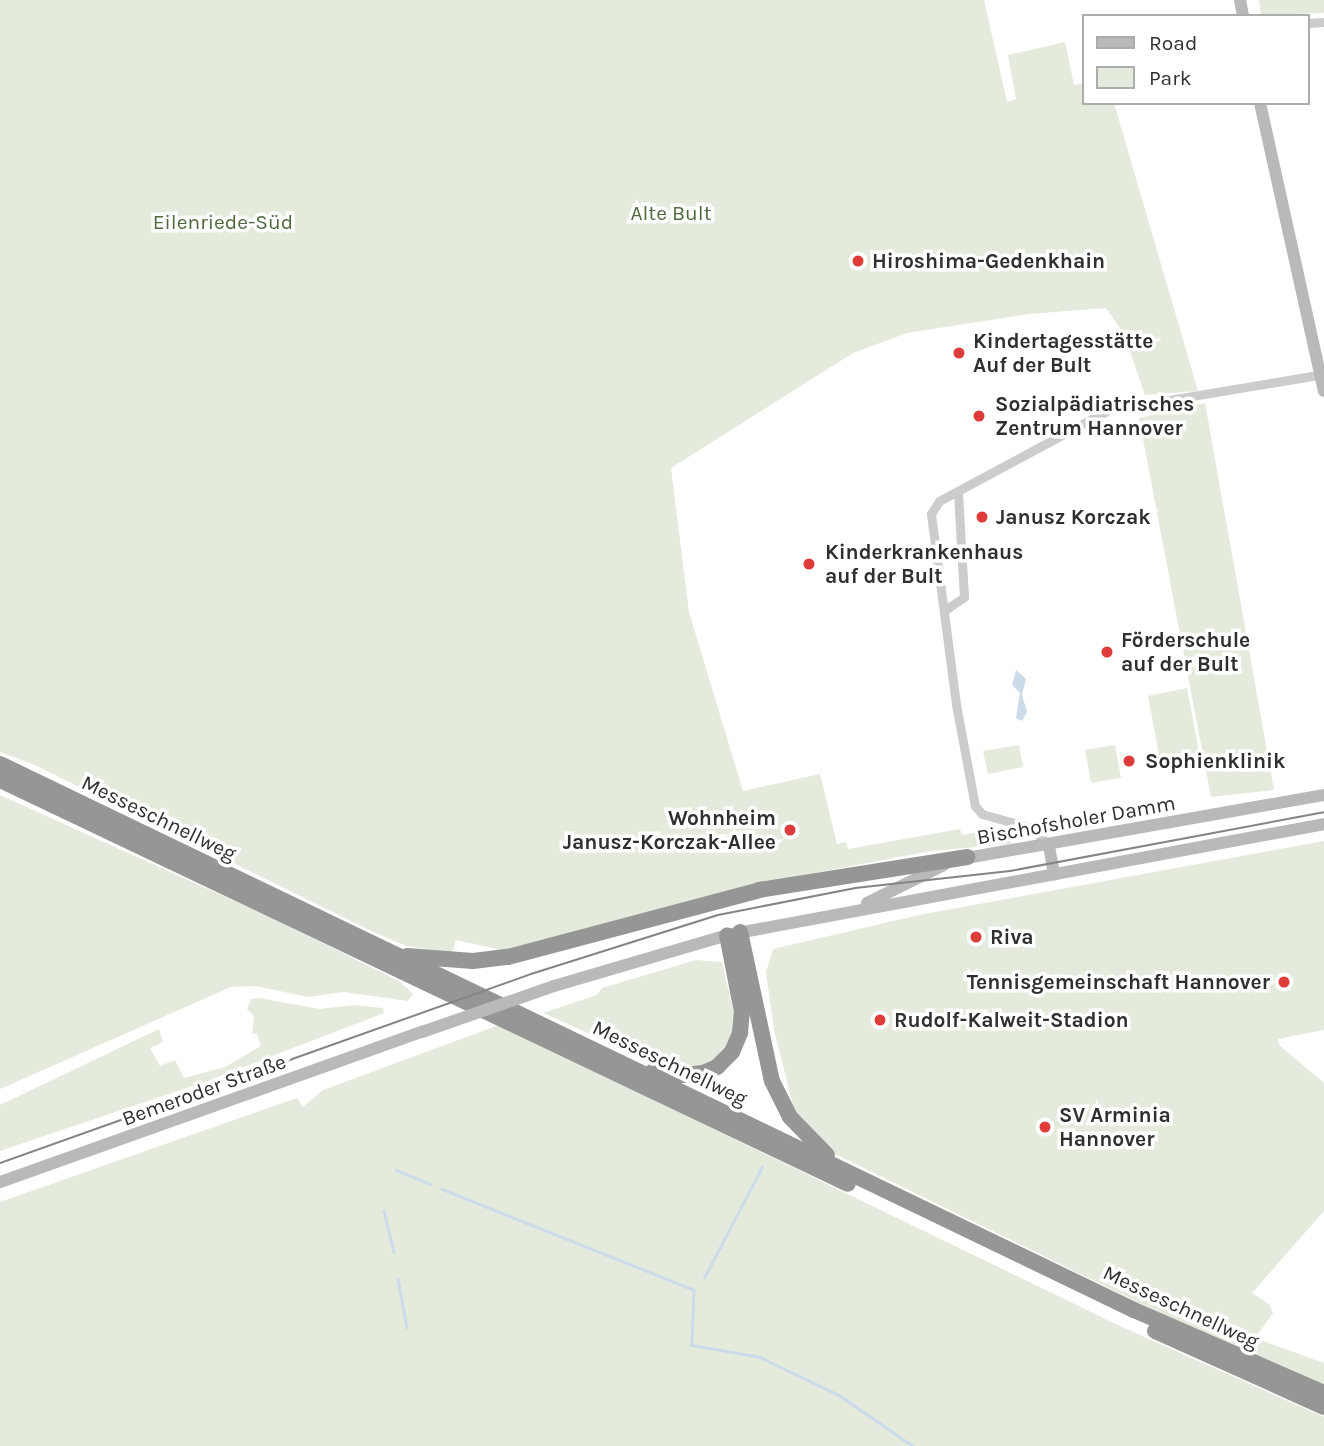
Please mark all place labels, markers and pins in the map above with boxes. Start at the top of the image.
place label: Hiroshima-Gedenkhain [872,248,1105,274]
marker: Hiroshima-Gedenkhain [850,253,866,269]
place label: Kindertagesstätte Auf der Bult [973,328,1153,378]
marker: Kindertagesstätte Auf der Bult [951,345,967,361]
place label: Sozialpädiatrisches Zentrum Hannover [995,391,1194,441]
marker: Sozialpädiatrisches Zentrum Hannover [969,406,989,426]
place label: Janusz Korczak [996,504,1151,530]
marker: Janusz Korczak [974,509,990,525]
place label: Kinderkrankenhaus auf der Bult [825,539,1023,589]
marker: Kinderkrankenhaus auf der Bult [799,554,819,574]
place label: Förderschule auf der Bult [1121,627,1250,677]
marker: Förderschule auf der Bult [1099,644,1115,660]
place label: Sophienklinik [1145,748,1285,774]
marker: Sophienklinik [1119,751,1139,771]
place label: Wohnheim Janusz-Korczak-Allee [563,805,776,855]
marker: Wohnheim Janusz-Korczak-Allee [782,822,798,838]
place label: Riva [990,924,1034,950]
marker: Riva [968,929,984,945]
place label: Tennisgemeinschaft Hannover [967,969,1270,995]
marker: Tennisgemeinschaft Hannover [1276,974,1292,990]
place label: Rudolf-Kalweit-Stadion [894,1007,1129,1033]
marker: Rudolf-Kalweit-Stadion [872,1012,888,1028]
place label: SV Arminia Hannover [1059,1102,1171,1152]
marker: SV Arminia Hannover [1037,1119,1053,1135]

